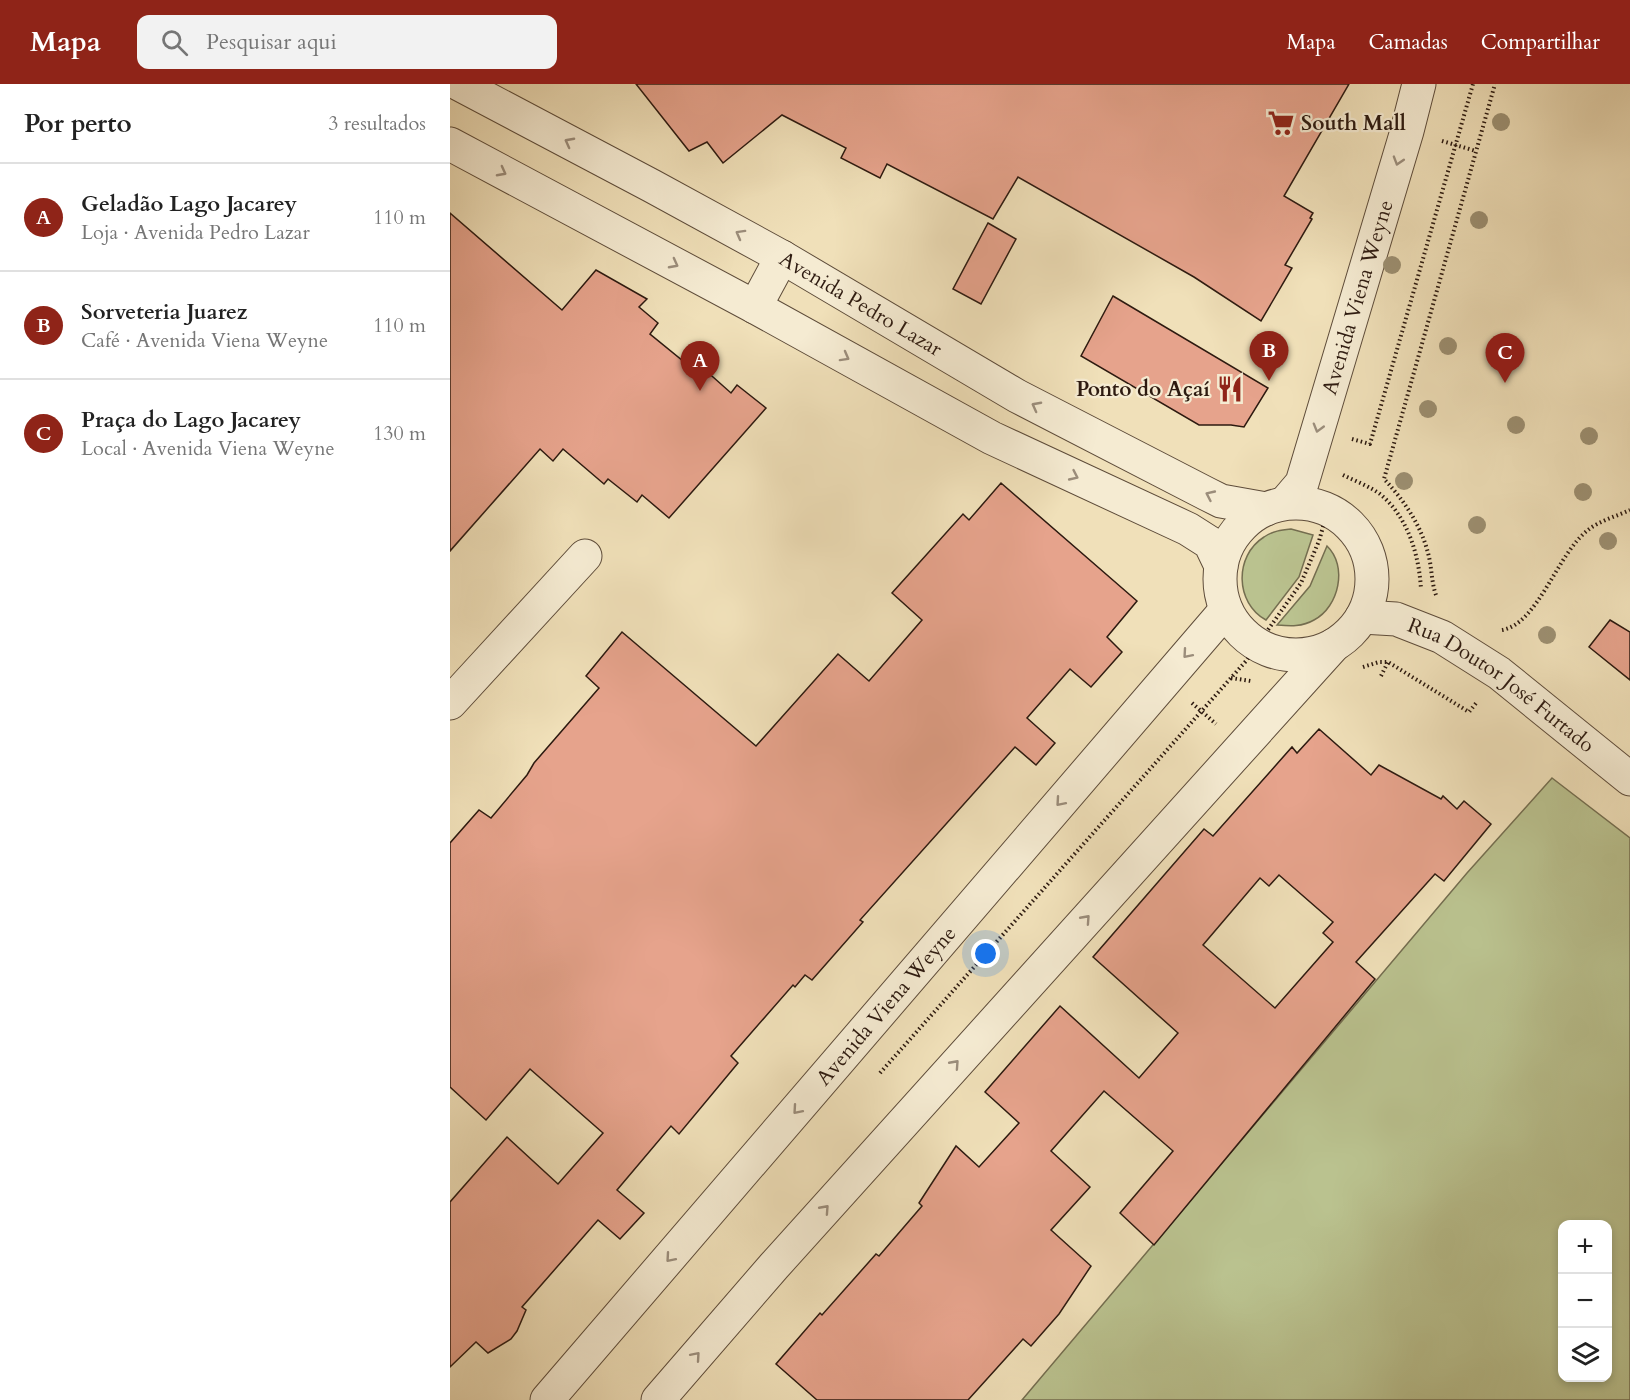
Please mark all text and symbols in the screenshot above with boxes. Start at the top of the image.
search box [137,15,557,69]
text: Mapa [30,23,101,61]
icon: search [158,26,191,59]
text: Pesquisar aqui [206,27,337,57]
text: Mapa [1286,28,1336,57]
text: Camadas [1369,28,1448,57]
text: Compartilhar [1481,28,1600,57]
text: Por perto [24,106,132,141]
supermarket icon: South Mall [1266,108,1296,138]
place label: South Mall [1301,109,1406,138]
text: 3 resultados [328,110,426,137]
one-way arrow [564,138,575,149]
one-way arrow [1393,155,1405,166]
one-way arrow [495,165,506,176]
text: Geladão Lago Jacarey [81,189,297,219]
street label: Avenida Viena Weyne [1315,197,1400,398]
text: A [36,204,51,231]
text: 110 m [373,204,426,231]
text: Loja · Avenida Pedro Lazar [81,219,310,246]
one-way arrow [736,230,747,242]
street label: Avenida Pedro Lazar [774,244,948,363]
one-way arrow [667,257,678,268]
text: Sorveteria Juarez [81,297,248,327]
text: B [36,312,51,339]
text: 110 m [373,312,426,339]
text: Café · Avenida Viena Weyne [81,327,328,354]
pin: B [1250,332,1288,381]
pin: C [1486,334,1524,383]
pin: A [680,342,720,391]
one-way arrow [839,350,849,361]
restaurant icon: Ponto do Açaí [1215,374,1245,404]
place label: Ponto do Açaí [1076,375,1210,404]
one-way arrow [1032,401,1043,413]
text: Praça do Lago Jacarey [81,405,301,435]
text: C [36,420,51,447]
text: 130 m [373,420,426,447]
one-way arrow [1313,422,1325,433]
text: Local · Avenida Viena Weyne [81,435,335,462]
one-way arrow [1067,468,1078,480]
one-way arrow [1205,491,1216,503]
street label: Rua Doutor José Furtado [1404,611,1601,759]
one-way arrow [1183,647,1194,658]
one-way arrow [1056,795,1067,806]
one-way arrow [1079,916,1090,926]
street label: Avenida Viena Weyne [809,920,963,1092]
your location [971,939,1000,968]
one-way arrow [948,1060,959,1071]
one-way arrow [793,1103,804,1114]
one-way arrow [818,1205,829,1216]
map controls [1558,1220,1612,1382]
button: + [1558,1220,1612,1274]
one-way arrow [666,1251,677,1262]
button: − [1558,1274,1612,1328]
button: layers [1558,1328,1612,1382]
one-way arrow [689,1352,700,1363]

